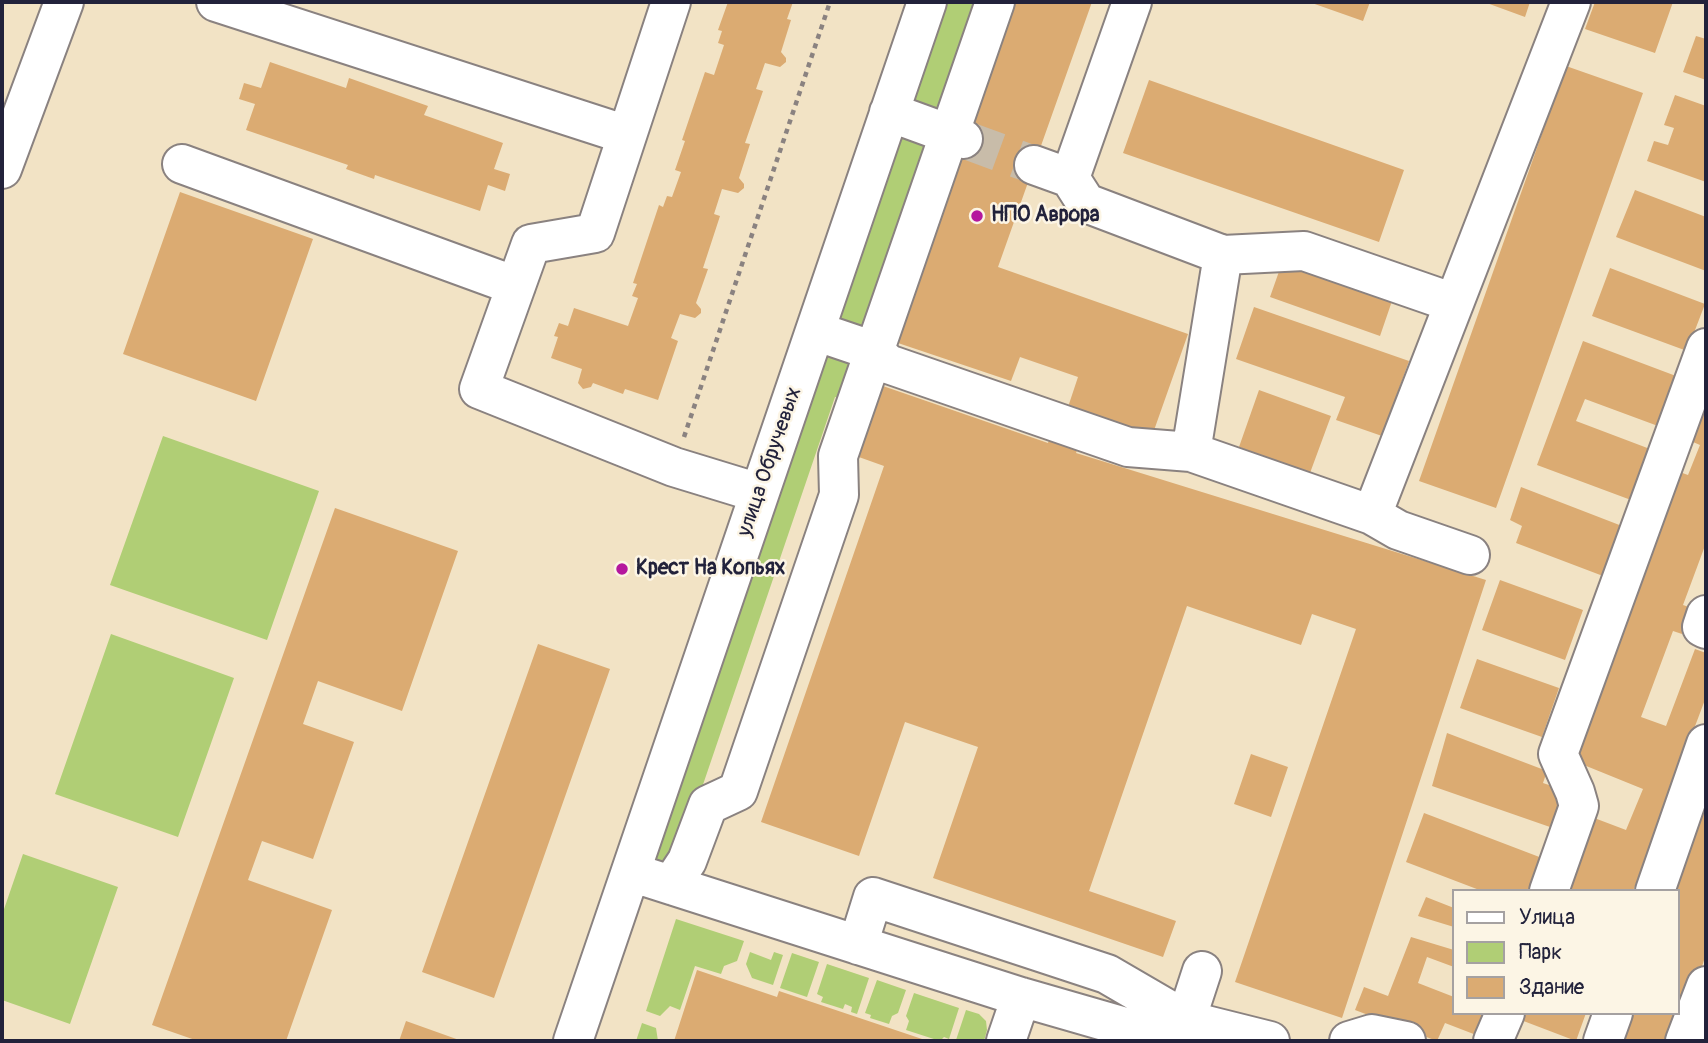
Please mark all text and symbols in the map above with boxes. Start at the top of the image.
place label: НПО Аврора [991,203,1100,229]
marker: НПО Аврора [969,208,985,224]
street label: улица Обручевых [733,384,807,540]
place label: Крест На Копьях [636,556,785,582]
marker: Крест На Копьях [614,561,630,577]
legend [1452,889,1680,1015]
text: Улица [1519,904,1575,931]
text: Парк [1519,939,1562,966]
text: Здание [1519,974,1584,1001]

